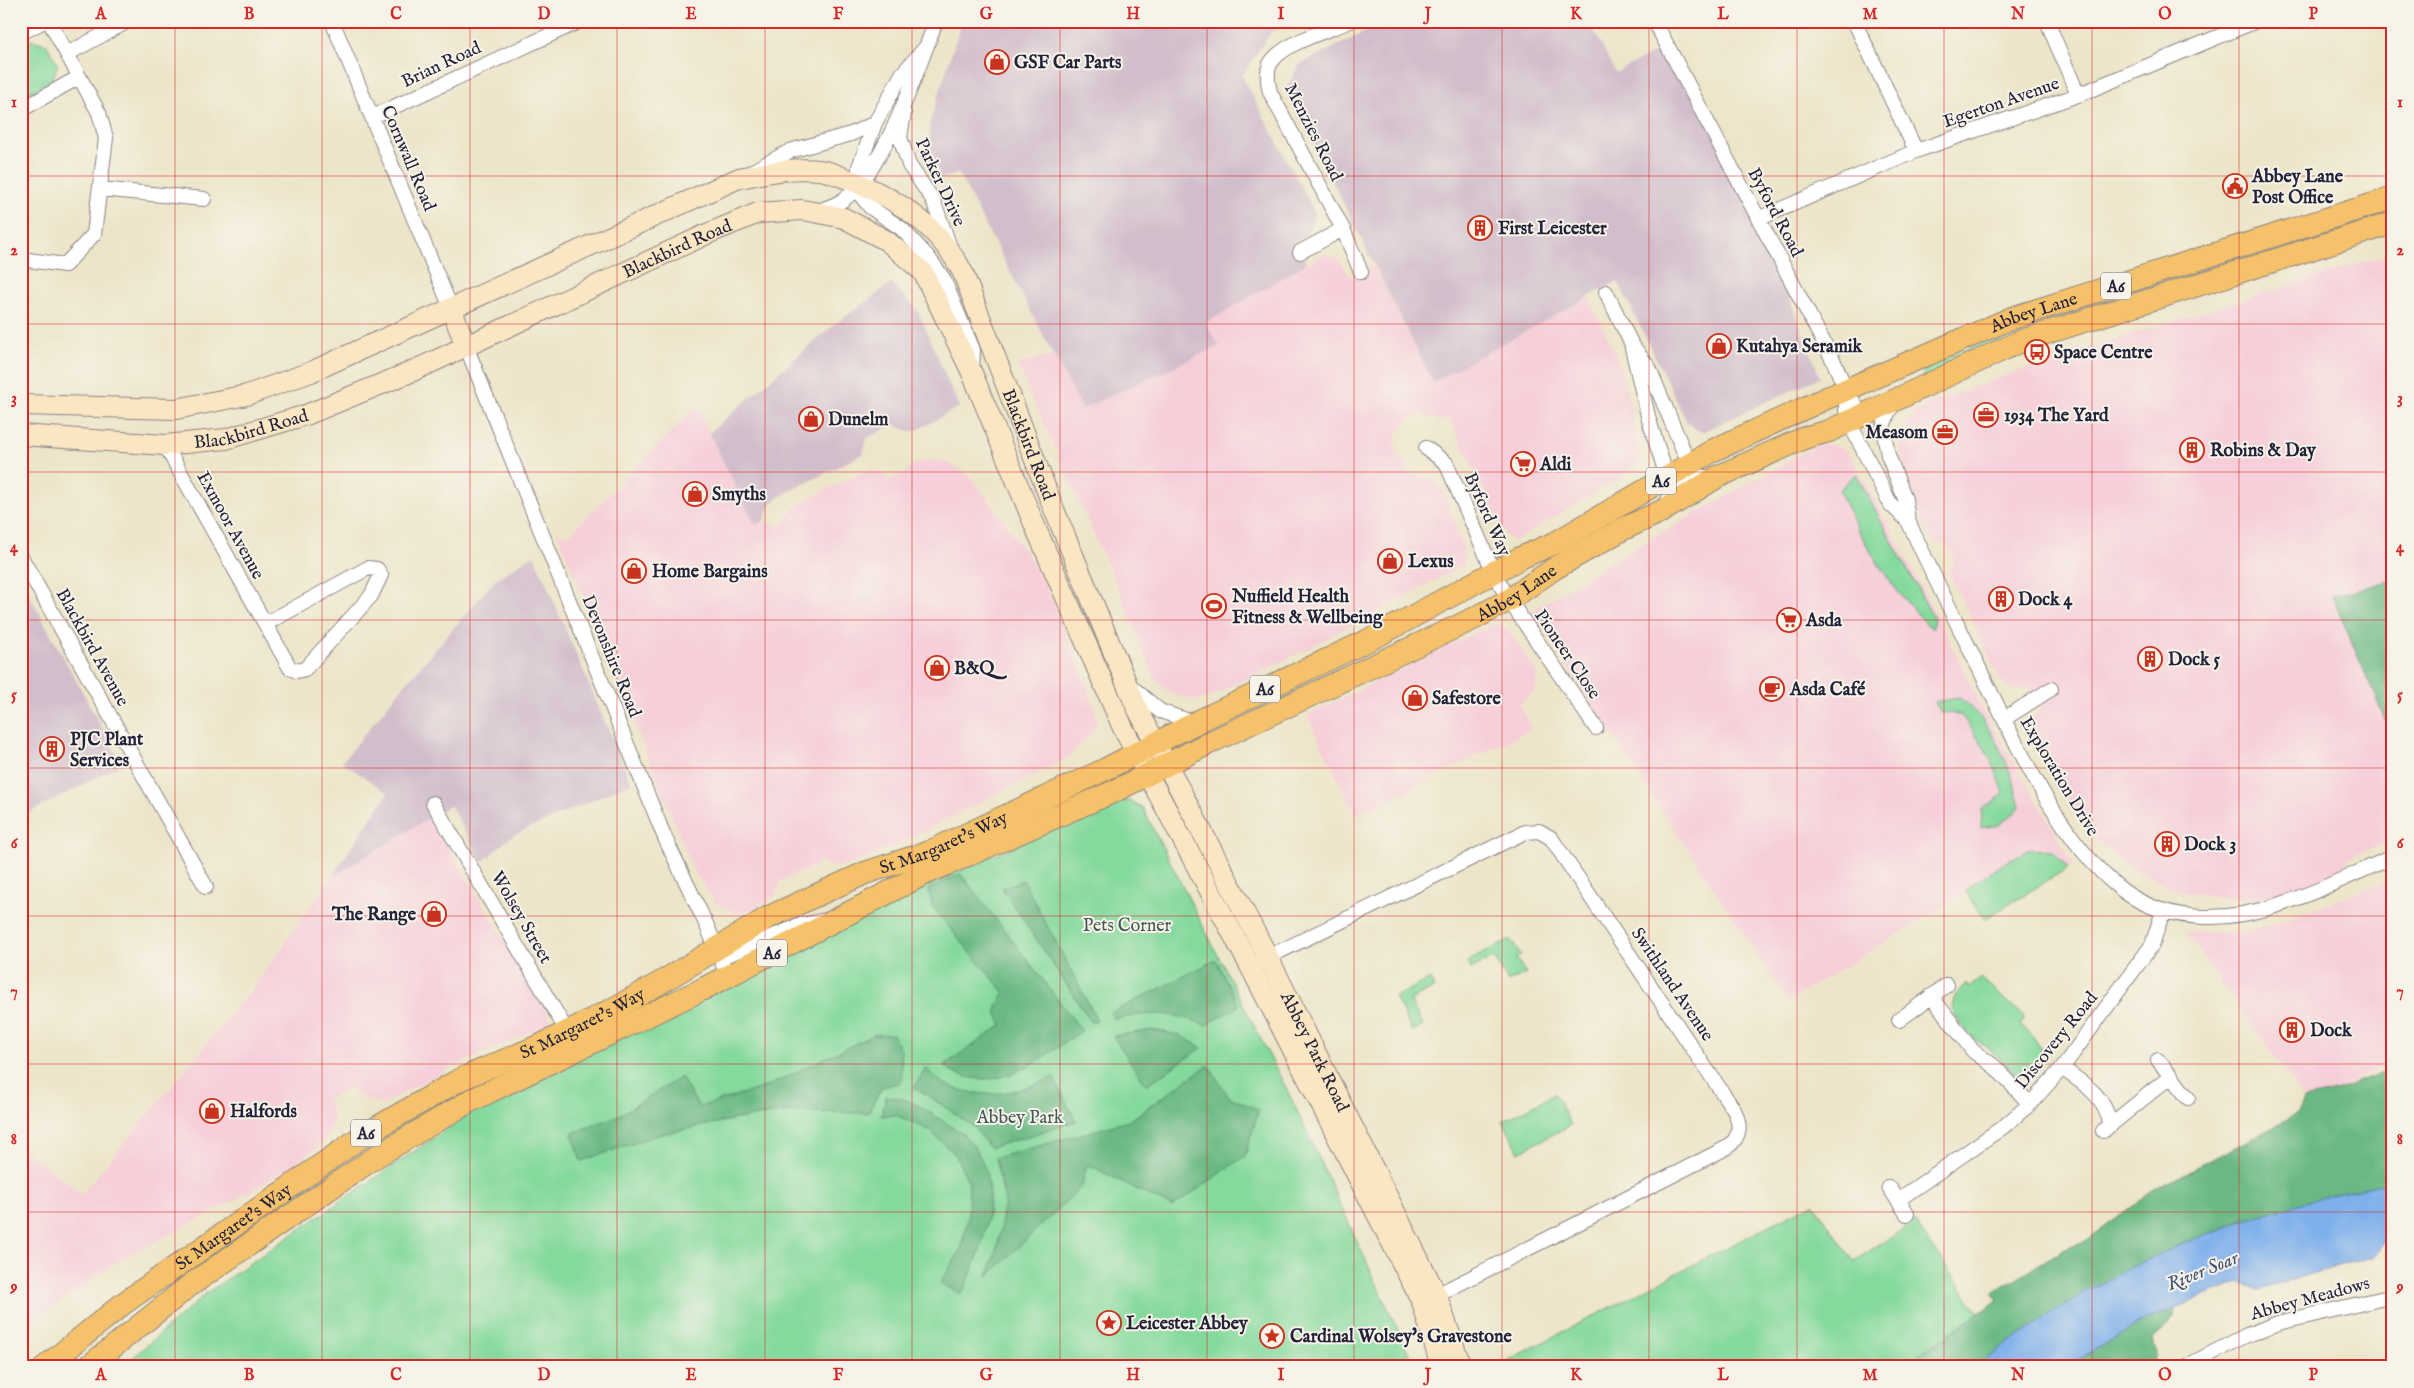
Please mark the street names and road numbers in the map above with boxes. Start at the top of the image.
street label: Brian Road [398,37,486,94]
street label: Egerton Avenue [1940,73,2063,134]
street label: Menzies Road [1278,80,1347,186]
street label: Cornwall Road [375,102,440,215]
street label: Parker Drive [909,135,970,230]
street label: Byford Road [1742,164,1808,262]
street label: Blackbird Road [620,215,736,285]
road number: A6 [2101,272,2131,300]
street label: Abbey Lane [1986,288,2081,340]
street label: Blackbird Road [996,386,1059,504]
street label: Blackbird Road [193,405,312,455]
street label: Exmoor Avenue [191,468,269,584]
road number: A6 [1646,468,1676,494]
street label: Byford Way [1458,469,1515,560]
street label: Abbey Lane [1472,560,1562,629]
street label: Blackbird Avenue [50,585,134,711]
street label: Devonshire Road [576,592,646,721]
street label: Pioneer Close [1528,606,1605,704]
road number: A6 [1250,676,1280,702]
street label: Exploration Drive [2014,713,2104,841]
street label: St Margaret's Way [877,807,1012,880]
street label: Wolsey Street [485,867,556,968]
street label: Swithland Avenue [1625,924,1718,1046]
road number: A6 [757,940,787,966]
street label: St Margaret's Way [517,983,649,1065]
street label: Abbey Park Road [1274,987,1354,1116]
street label: Discovery Road [2011,987,2104,1094]
road number: A6 [351,1120,381,1146]
street label: St Margaret's Way [171,1179,297,1276]
street label: Abbey Meadows [2247,1272,2373,1327]

